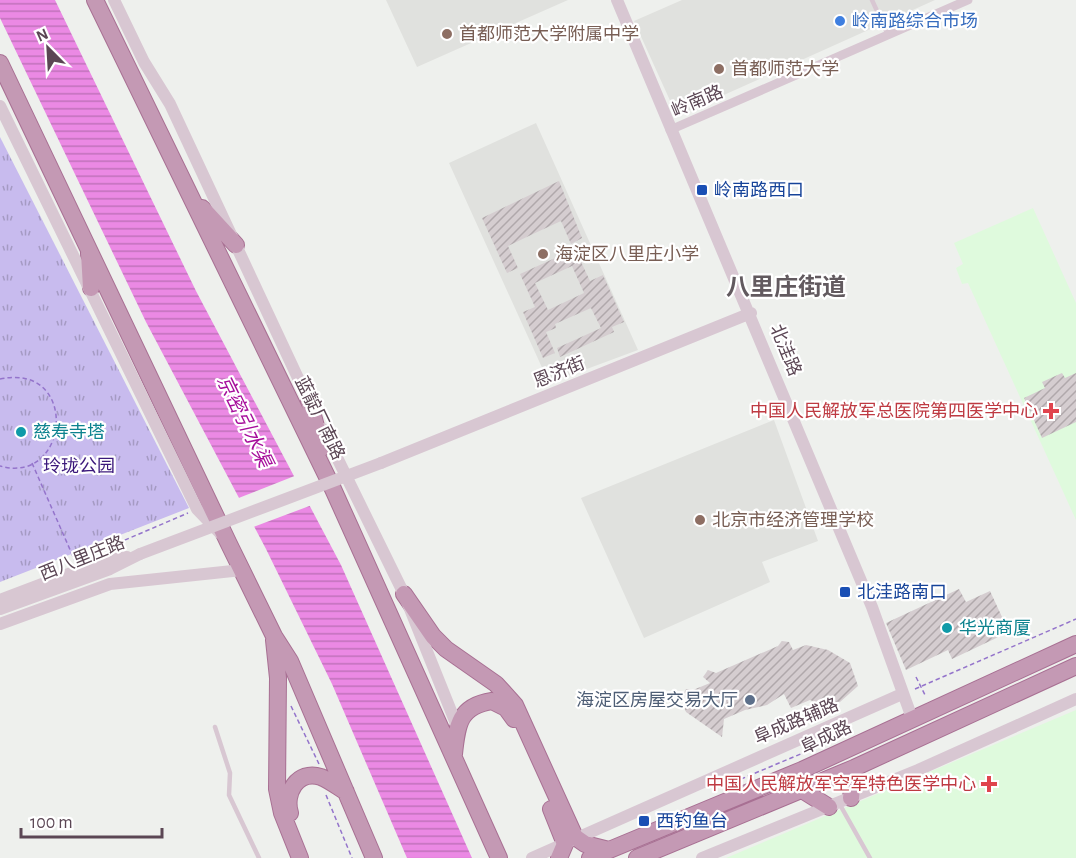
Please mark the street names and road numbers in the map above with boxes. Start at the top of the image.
street label: 岭南路 [668,81,726,121]
street label: 北洼路 [767,321,805,379]
street label: 恩济街 [530,353,588,391]
street label: 蓝靛厂南路 [291,373,349,463]
street label: 西八里庄路 [37,532,127,584]
street label: 阜成路辅路 [750,693,842,749]
street label: 阜成路 [797,715,855,759]

